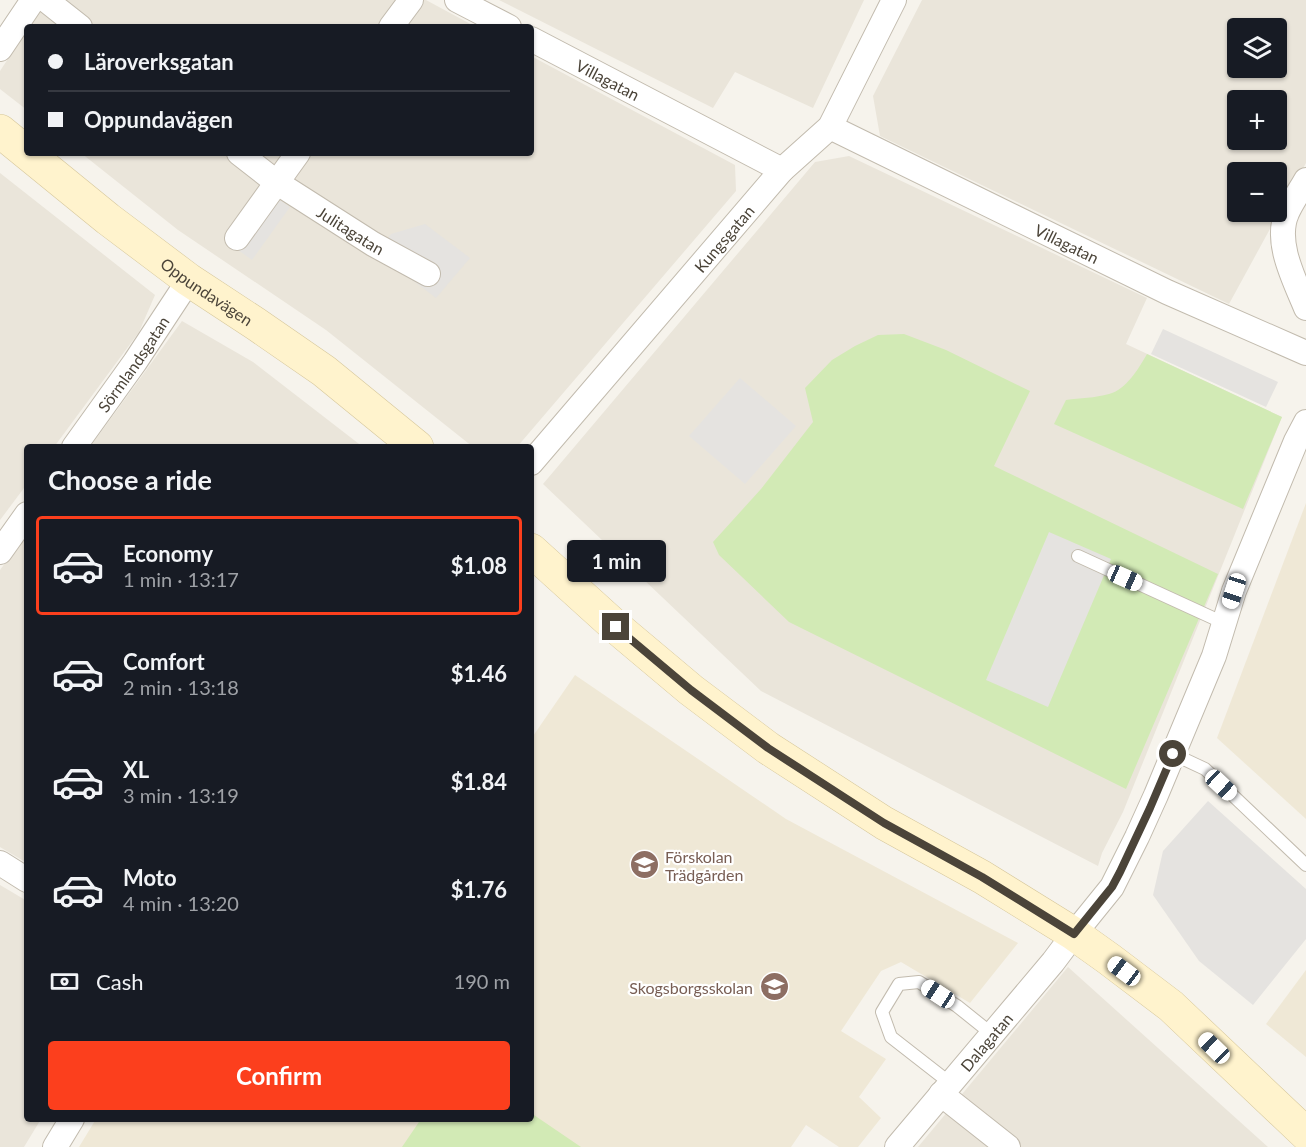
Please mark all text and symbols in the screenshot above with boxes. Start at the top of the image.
map controls [1227,18,1287,222]
button: layers [1227,18,1287,78]
text: Läroverksgatan [84,48,234,75]
street label: Villagatan [573,55,643,104]
button: + [1227,90,1287,150]
text: Oppundavägen [84,106,233,133]
button: − [1227,162,1287,222]
street label: Kungsgatan [690,201,757,276]
street label: Julitagatan [314,202,388,258]
street label: Villagatan [1032,219,1102,267]
street label: Oppundavägen [158,253,257,329]
street label: Sörmlandsgatan [93,312,172,415]
text: Choose a ride [48,463,212,496]
icon: car [51,539,105,593]
text: Economy [123,540,213,567]
callout: 1 min [566,540,666,582]
text: 1 min [592,549,641,573]
text: $1.08 [451,552,507,579]
car [1105,562,1145,594]
text: 1 min · 13:17 [123,567,239,591]
car [1220,571,1248,611]
route end [602,613,629,640]
icon: car [51,647,105,701]
text: Comfort [123,648,205,675]
text: $1.46 [451,660,507,687]
text: 2 min · 13:18 [123,675,239,699]
route start [1159,740,1186,767]
icon: car [51,755,105,809]
text: XL [123,756,149,783]
car [1202,766,1240,804]
text: $1.84 [451,768,507,795]
text: 3 min · 13:19 [123,783,239,807]
place label: Förskolan Trädgården [665,847,743,884]
school or university icon: Förskolan Trädgården [628,849,660,881]
icon: car [51,863,105,917]
text: Moto [123,864,177,891]
text: $1.76 [451,876,507,903]
text: 4 min · 13:20 [123,891,239,915]
car [1104,953,1144,989]
icon: cash [48,965,81,998]
text: Cash [96,968,143,995]
text: 190 m [454,969,510,993]
school or university icon: Skogsborgsskolan [758,971,790,1003]
car [918,977,958,1011]
place label: Skogsborgsskolan [629,978,753,997]
street label: Dalagatan [956,1008,1016,1075]
car [1195,1029,1233,1067]
button: Confirm [48,1041,510,1110]

